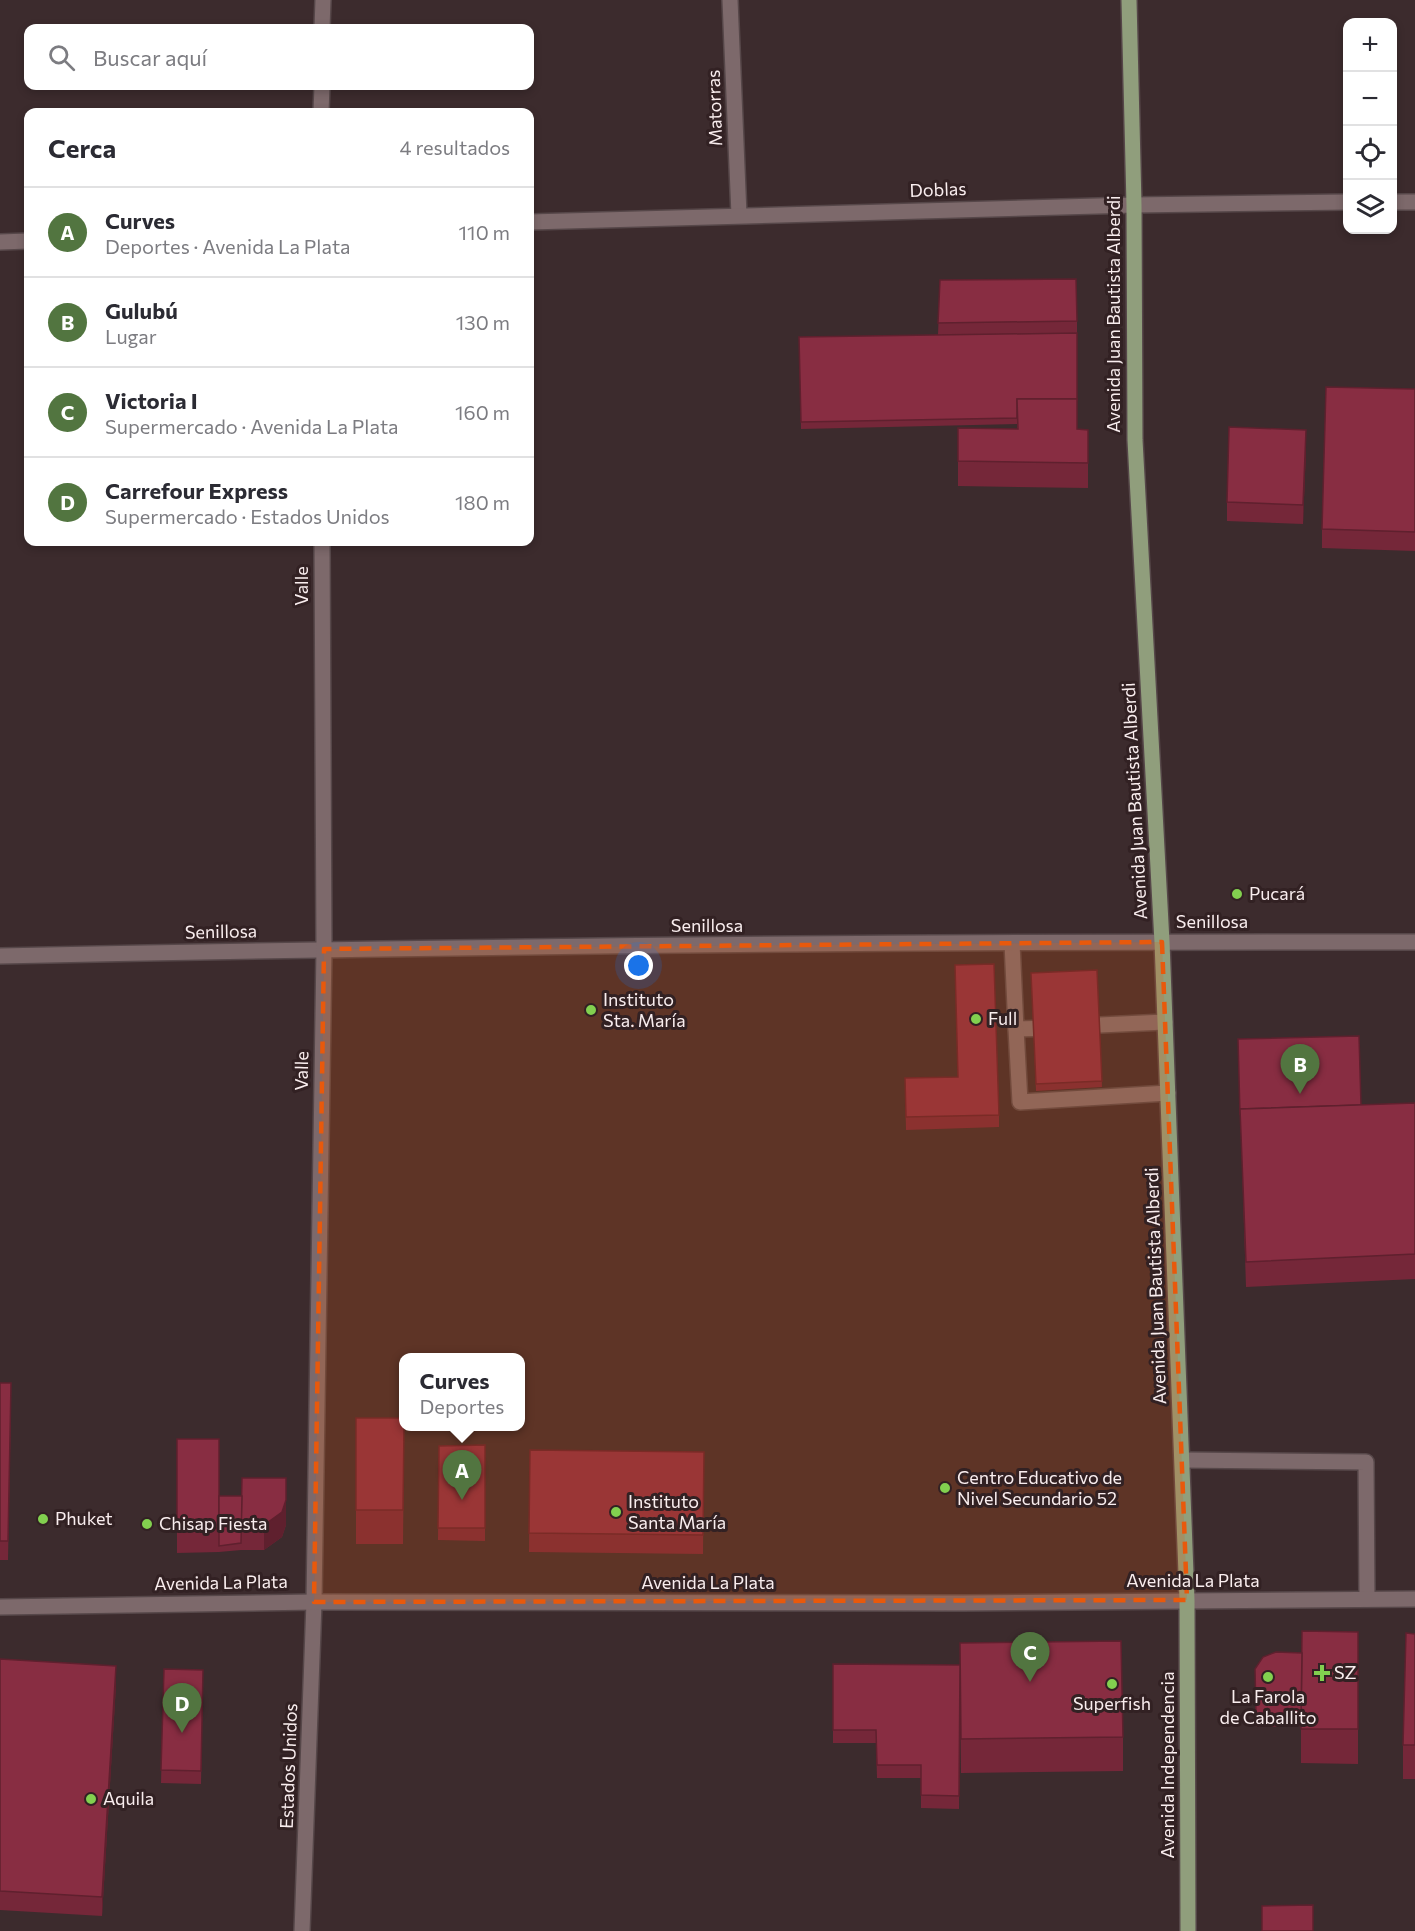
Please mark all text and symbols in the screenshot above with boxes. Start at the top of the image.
map controls [1343,18,1397,234]
button: + [1343,18,1397,72]
search box [24,24,534,90]
icon: search [45,41,78,74]
text: Buscar aquí [93,44,207,71]
street label: Matorras [702,70,726,147]
button: − [1343,72,1397,126]
button: locate [1343,126,1397,180]
text: Cerca [48,132,116,163]
text: 4 resultados [400,135,510,159]
street label: Doblas [909,177,967,201]
button: layers [1343,180,1397,234]
street label: Avenida Juan Bautista Alberdi [1102,195,1124,433]
text: Curves [105,207,175,234]
text: A [60,220,75,244]
text: 110 m [459,220,510,244]
text: Deportes · Avenida La Plata [105,234,351,258]
text: Gulubú [105,297,178,324]
text: B [61,310,74,334]
text: 130 m [456,310,510,334]
text: Lugar [105,324,157,348]
text: Victoria I [105,387,198,414]
text: C [61,400,74,424]
text: 160 m [455,400,510,424]
text: Supermercado · Avenida La Plata [105,414,399,438]
text: Carrefour Express [105,477,288,504]
text: D [60,490,75,514]
text: 180 m [455,490,510,514]
text: Supermercado · Estados Unidos [105,504,390,528]
street label: Valle [290,566,312,606]
street label: Avenida Juan Bautista Alberdi [1117,682,1151,920]
place label: Pucará [1249,882,1305,904]
marker: Pucará [1230,887,1244,901]
street label: Senillosa [1176,910,1248,932]
street label: Senillosa [671,914,743,936]
street label: Senillosa [185,919,257,943]
your location [624,951,653,980]
place label: Instituto Sta. María [603,988,686,1031]
marker: Instituto Sta. María [584,1003,598,1017]
place label: Full [988,1007,1017,1029]
marker: Full [969,1012,983,1026]
pin: B [1280,1044,1320,1094]
street label: Valle [290,1051,312,1091]
street label: Avenida Juan Bautista Alberdi [1140,1167,1170,1405]
popup [399,1353,525,1431]
text: Curves [420,1367,490,1394]
text: Deportes [420,1394,504,1418]
pin: A [442,1450,482,1500]
place label: Centro Educativo de Nivel Secundario 52 [957,1466,1122,1509]
marker: Centro Educativo de Nivel Secundario 52 [938,1481,952,1495]
place label: Instituto Santa María [628,1490,726,1533]
marker: Instituto Santa María [609,1505,623,1519]
place label: Phuket [55,1507,113,1529]
marker: Phuket [36,1512,50,1526]
place label: Chisap Fiesta [159,1512,267,1534]
marker: Chisap Fiesta [140,1517,154,1531]
street label: Avenida La Plata [1126,1569,1260,1591]
street label: Avenida La Plata [154,1570,288,1594]
street label: Avenida La Plata [641,1571,775,1593]
pin: C [1010,1632,1050,1682]
place label: SZ [1334,1661,1357,1683]
marker: SZ [1315,1666,1329,1680]
marker: La Farola de Caballito [1261,1670,1275,1684]
street label: Avenida Independencia [1156,1671,1178,1859]
marker: Superfish [1105,1677,1119,1691]
pin: D [162,1684,201,1733]
place label: La Farola de Caballito [1220,1685,1316,1728]
place label: Superfish [1073,1692,1151,1714]
street label: Estados Unidos [275,1703,301,1829]
place label: Aquila [103,1787,154,1809]
marker: Aquila [84,1792,98,1806]

